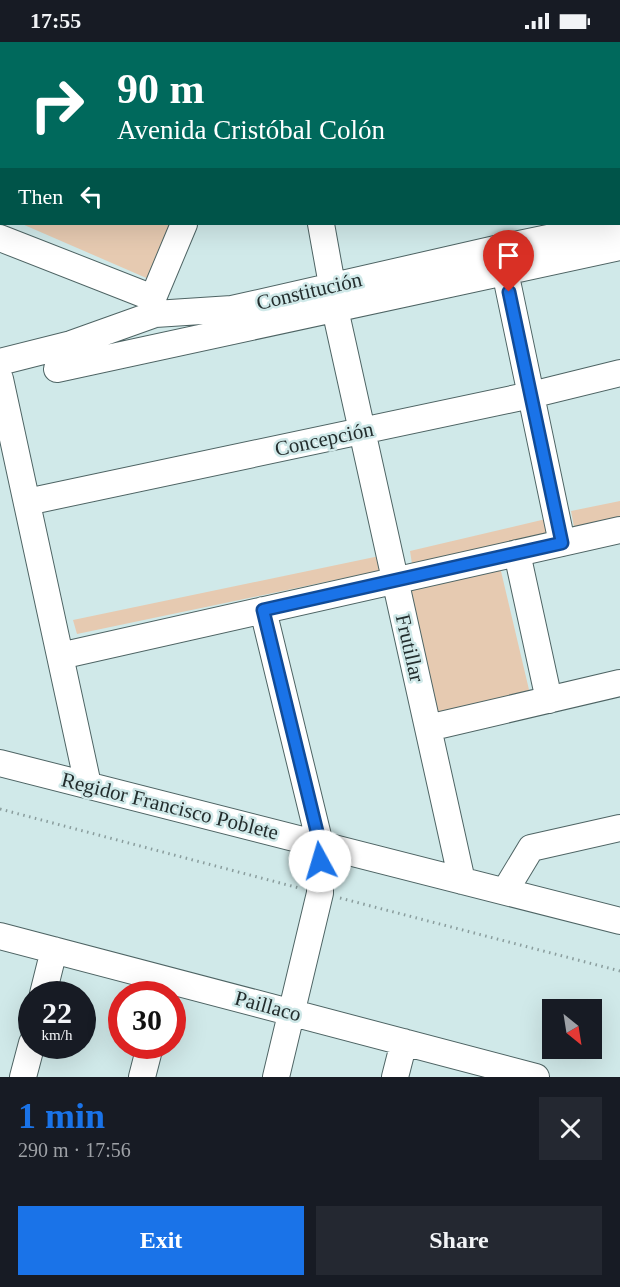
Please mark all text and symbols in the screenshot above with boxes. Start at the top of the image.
text: 17:55 [30,8,81,33]
icon: right [18,66,96,144]
text: 90 m [117,66,205,112]
text: Avenida Cristóbal Colón [117,115,385,145]
icon: left [75,180,108,213]
text: Then [18,184,63,209]
pin [483,230,534,292]
icon: arrive [492,239,525,272]
street label: Constitución [254,267,364,315]
street label: Concepción [272,417,376,461]
street label: Frutillar [391,612,429,684]
street label: Regidor Francisco Poblete [59,767,281,845]
position arrow [288,829,352,893]
speed limit sign: 30 [108,981,186,1059]
street label: Paillaco [232,986,304,1026]
text: 22 [42,996,72,1029]
north arrow [542,999,602,1059]
map controls [542,999,602,1059]
text: km/h [42,1027,72,1043]
text: 1 min [18,1096,105,1136]
button: close [539,1097,602,1160]
text: 290 m · 17:56 [18,1139,131,1161]
button: Exit [18,1206,304,1275]
button: Share [316,1206,602,1275]

